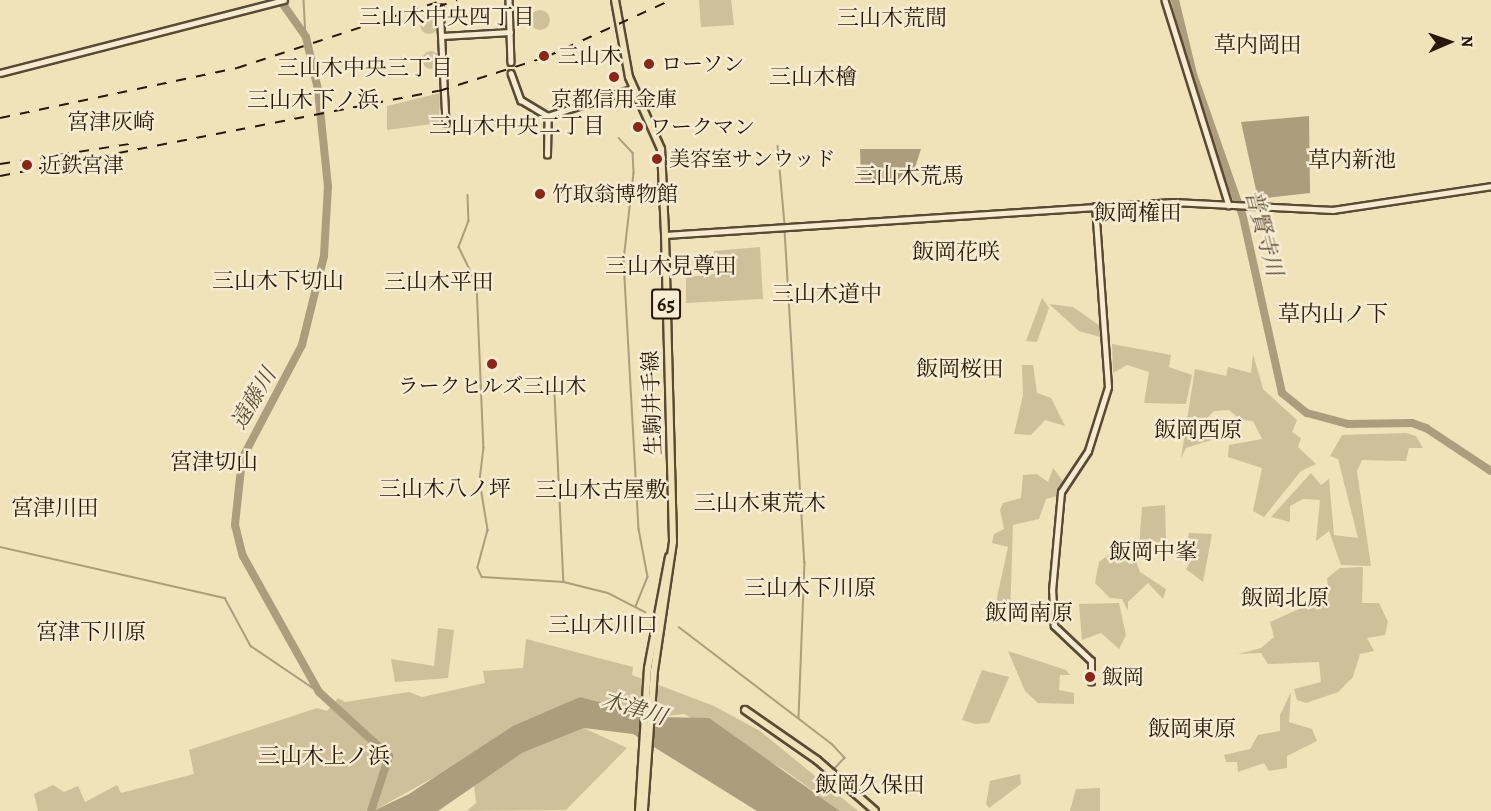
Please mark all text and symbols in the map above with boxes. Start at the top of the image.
district label: 三山木中央四丁目 [359,5,535,31]
district label: 三山木荒間 [837,6,947,32]
north arrow [1419,12,1479,72]
district label: 草内岡田 [1214,33,1302,59]
text: N [1456,35,1478,48]
place label: 三山木 [558,43,621,69]
marker: 三山木 [535,47,553,65]
place label: ローソン [661,51,745,77]
district label: 三山木中央三丁目 [277,56,453,82]
marker: ローソン [642,57,656,71]
district label: 三山木檜 [769,65,857,91]
marker: 京都信用金庫 [607,70,621,84]
place label: 京都信用金庫 [551,86,677,112]
district label: 三山木下ノ浜 [247,88,379,114]
district label: 宮津灰崎 [67,110,155,136]
district label: 三山木中央二丁目 [429,114,605,140]
place label: ワークマン [650,114,755,140]
marker: ワークマン [631,120,645,134]
place label: 美容室サンウッド [669,146,837,172]
district label: 草内新池 [1308,148,1396,174]
place label: 近鉄宮津 [40,152,124,178]
marker: 美容室サンウッド [650,152,664,166]
marker: 近鉄宮津 [18,156,36,174]
district label: 三山木荒馬 [854,164,964,190]
place label: 竹取翁博物館 [552,181,678,207]
marker: 竹取翁博物館 [533,187,547,201]
water label: 普賢寺川 [1239,187,1287,279]
district label: 飯岡権田 [1094,201,1182,227]
district label: 飯岡花咲 [912,240,1000,266]
district label: 三山木見尊田 [605,254,737,280]
district label: 三山木下切山 [212,269,344,295]
district label: 三山木平田 [384,270,494,296]
district label: 三山木道中 [772,282,882,308]
road number: 65 [651,287,681,321]
district label: 草内山ノ下 [1278,302,1388,328]
street label: 生駒井手線 [638,350,666,456]
marker: ラークヒルズ三山木 [485,357,499,371]
district label: 飯岡桜田 [916,357,1004,383]
water label: 遠藤川 [226,364,282,434]
place label: ラークヒルズ三山木 [398,373,586,399]
district label: 飯岡西原 [1154,418,1242,444]
district label: 宮津切山 [170,450,258,476]
district label: 三山木八ノ坪 [379,477,511,503]
district label: 三山木古屋敷 [535,478,667,504]
district label: 三山木東荒木 [694,491,826,517]
district label: 宮津川田 [11,496,99,522]
district label: 飯岡中峯 [1109,540,1197,566]
district label: 三山木下川原 [744,576,876,602]
district label: 飯岡北原 [1241,586,1329,612]
district label: 飯岡南原 [985,601,1073,627]
district label: 三山木川口 [548,613,658,639]
district label: 宮津下川原 [36,620,146,646]
place label: 飯岡 [1102,664,1144,690]
marker: 飯岡 [1083,670,1097,684]
water label: 木津川 [599,687,669,731]
district label: 飯岡東原 [1148,717,1236,743]
district label: 三山木上ノ浜 [258,744,390,770]
district label: 飯岡久保田 [815,773,925,799]

